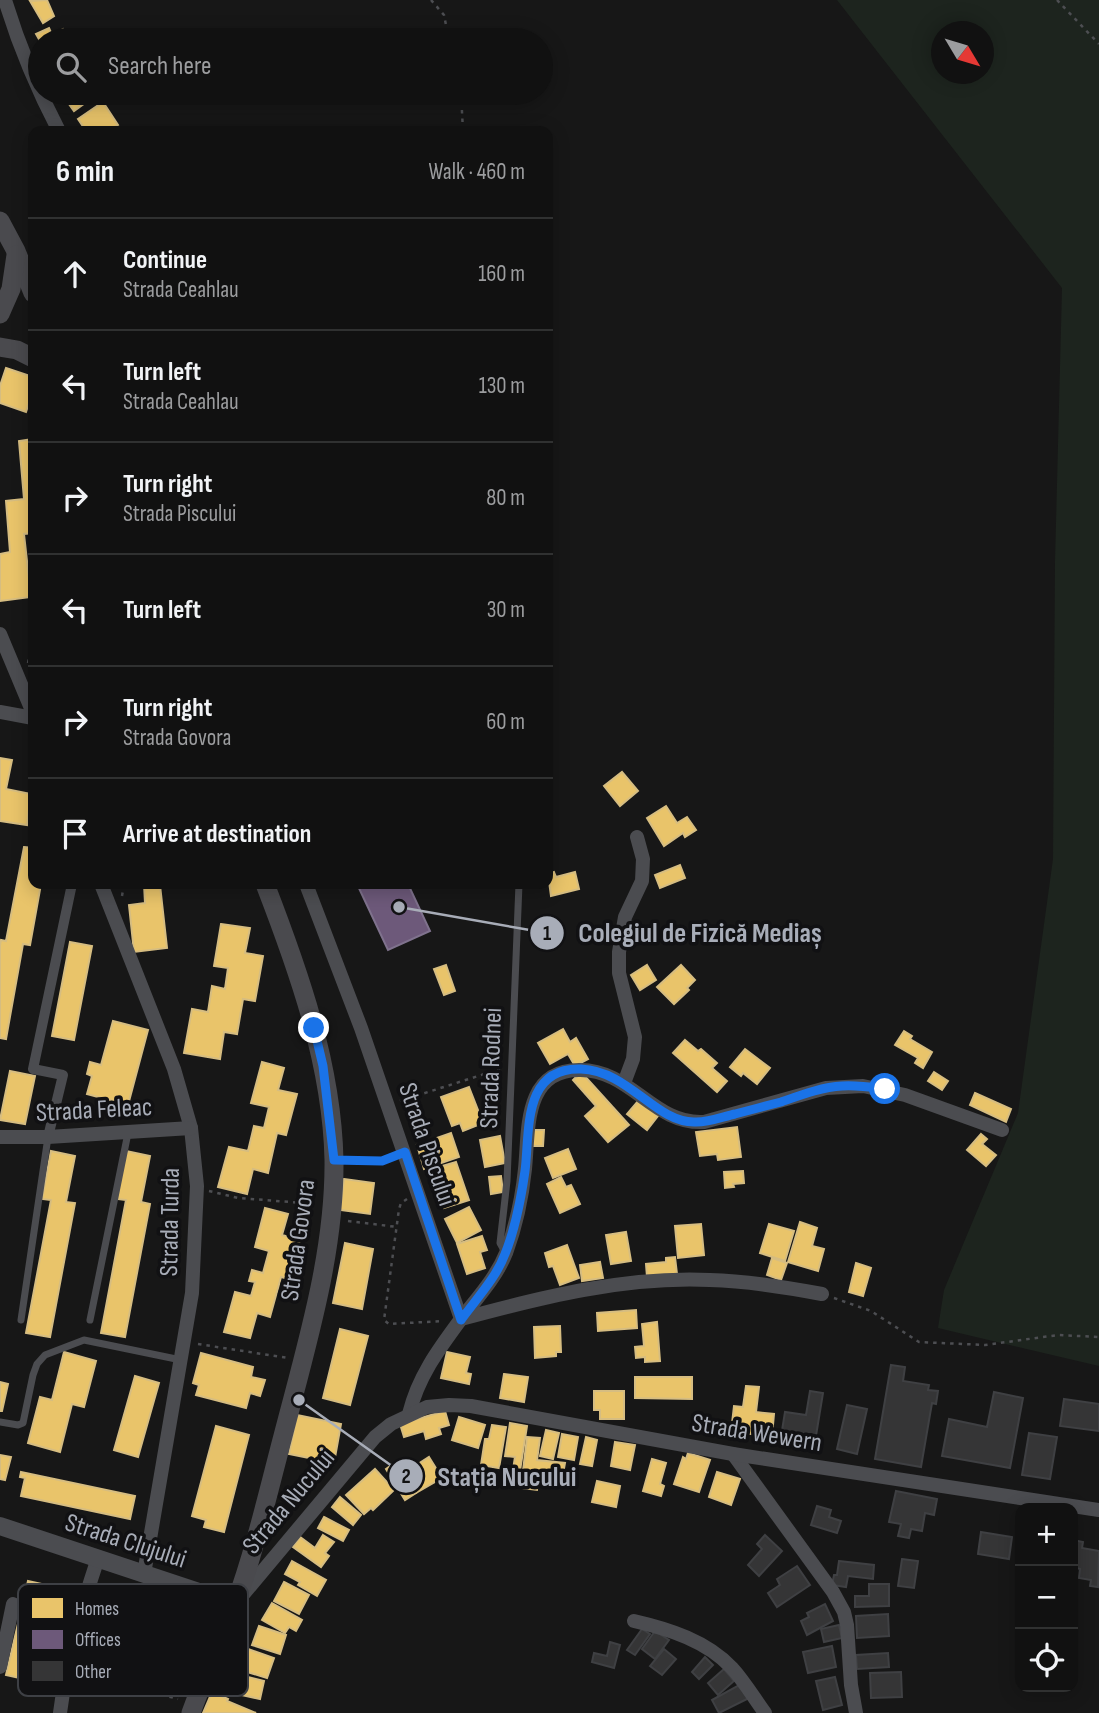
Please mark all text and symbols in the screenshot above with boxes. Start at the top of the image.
north arrow [931,21,994,84]
search box [28,28,553,105]
icon: search [52,48,90,86]
text: Search here [108,51,211,82]
text: 6 min [56,154,114,190]
text: Walk · 460 m [428,158,525,186]
text: Continue [123,245,207,276]
icon: ahead [56,255,94,293]
text: 160 m [478,260,525,288]
text: Strada Ceahlau [123,276,239,304]
text: Turn left [123,357,201,388]
icon: left [56,367,94,405]
text: 130 m [479,372,525,400]
text: Strada Ceahlau [123,388,239,416]
text: Turn right [123,469,212,500]
icon: right [56,479,94,517]
text: 80 m [486,484,525,512]
text: Strada Piscului [123,500,236,528]
icon: left [56,591,94,629]
text: Turn left [123,595,201,626]
text: 30 m [487,596,525,624]
text: Turn right [123,693,212,724]
icon: right [56,703,94,741]
text: 60 m [486,708,525,736]
text: Strada Govora [123,724,231,752]
icon: arrive [56,815,94,853]
text: Arrive at destination [123,819,311,850]
callout: Colegiul de Fizică Mediaș [530,908,836,957]
text: Colegiul de Fizică Mediaș [578,917,822,950]
text: 1 [543,921,551,946]
street label: Strada Rodnei [474,1007,509,1129]
route end [298,1012,329,1043]
route start [869,1073,900,1104]
street label: Strada Piscului [391,1079,462,1210]
street label: Strada Feleac [35,1092,153,1129]
street label: Strada Turda [154,1167,187,1277]
street label: Strada Govora [275,1177,322,1303]
street label: Strada Wewern [689,1408,824,1459]
street label: Strada Nucului [236,1443,342,1561]
callout: Stația Nucului [389,1451,591,1500]
text: Stația Nucului [438,1461,576,1494]
text: 2 [401,1464,411,1489]
map controls [1015,1503,1078,1692]
button: + [1015,1503,1078,1566]
street label: Strada Clujului [61,1507,190,1576]
button: − [1015,1566,1078,1629]
legend [18,1584,248,1696]
text: Homes [75,1598,119,1621]
text: Offices [75,1629,121,1652]
button: locate [1015,1629,1078,1692]
text: Other [75,1661,112,1684]

